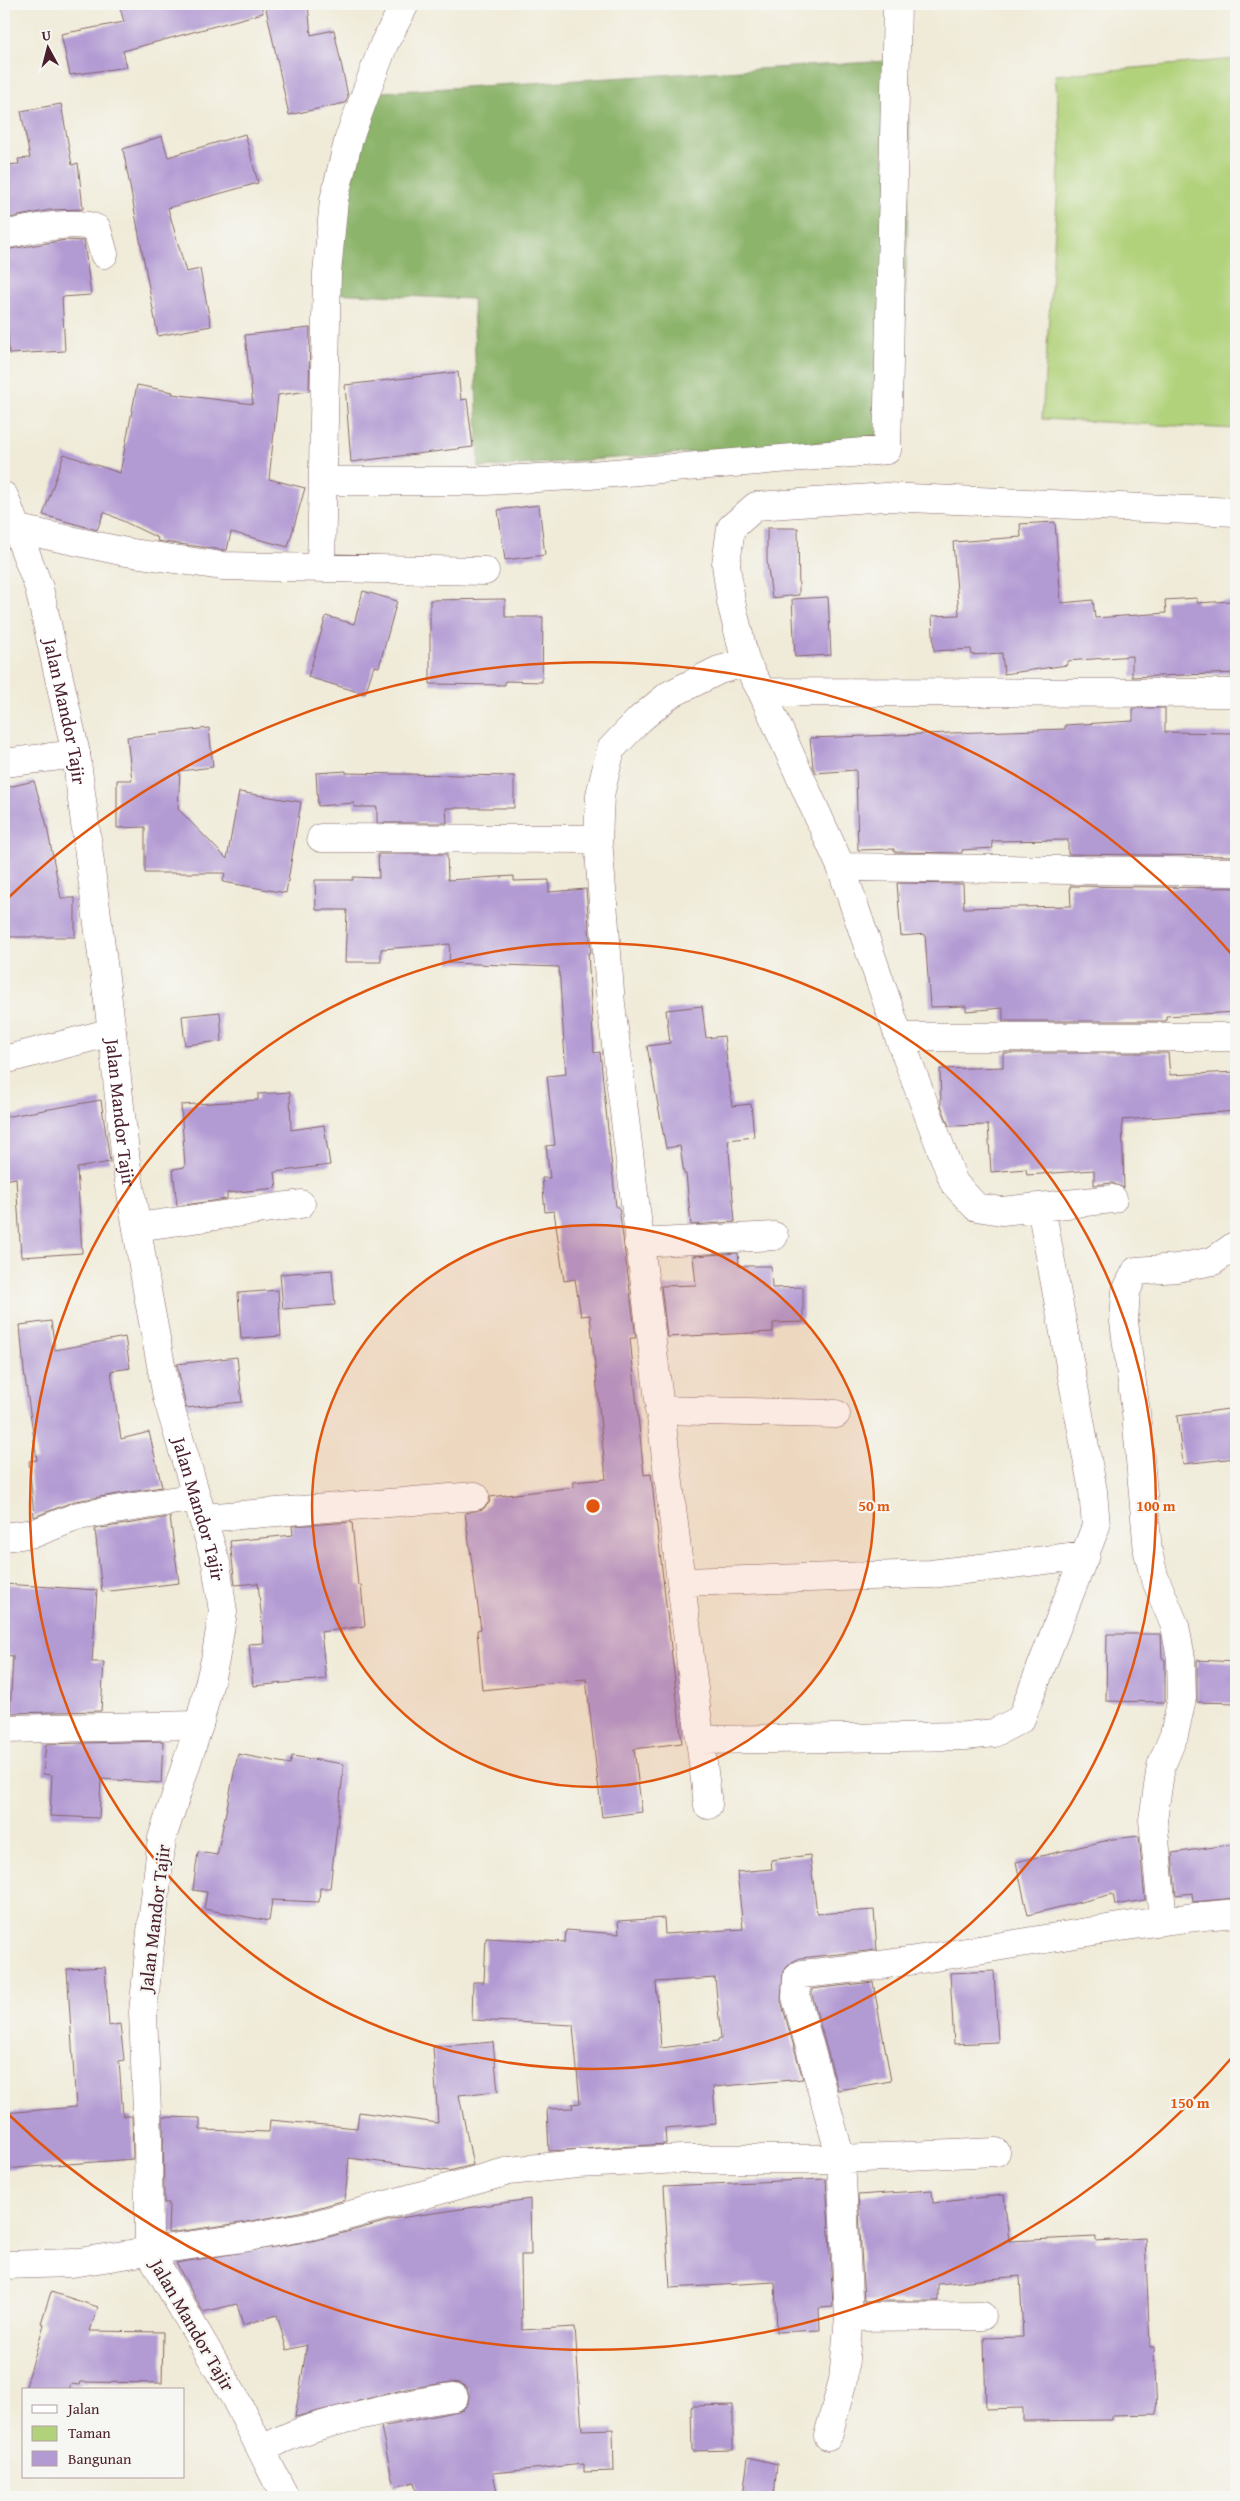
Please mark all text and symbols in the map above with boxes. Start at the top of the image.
north arrow [22,22,72,72]
text: U [41,25,53,46]
street label: Jalan Mandor Tajir [36,634,94,786]
street label: Jalan Mandor Tajir [99,1035,144,1189]
street label: Jalan Mandor Tajir [165,1432,232,1583]
text: 50 m [858,1495,890,1516]
text: 100 m [1136,1495,1176,1516]
centre of rings [584,1497,602,1515]
street label: Jalan Mandor Tajir [131,1843,177,1995]
text: 150 m [1170,2092,1210,2113]
street label: Jalan Mandor Tajir [143,2252,242,2396]
legend [22,2388,185,2478]
text: Jalan [66,2398,100,2419]
text: Taman [68,2422,111,2443]
text: Bangunan [68,2448,132,2469]

